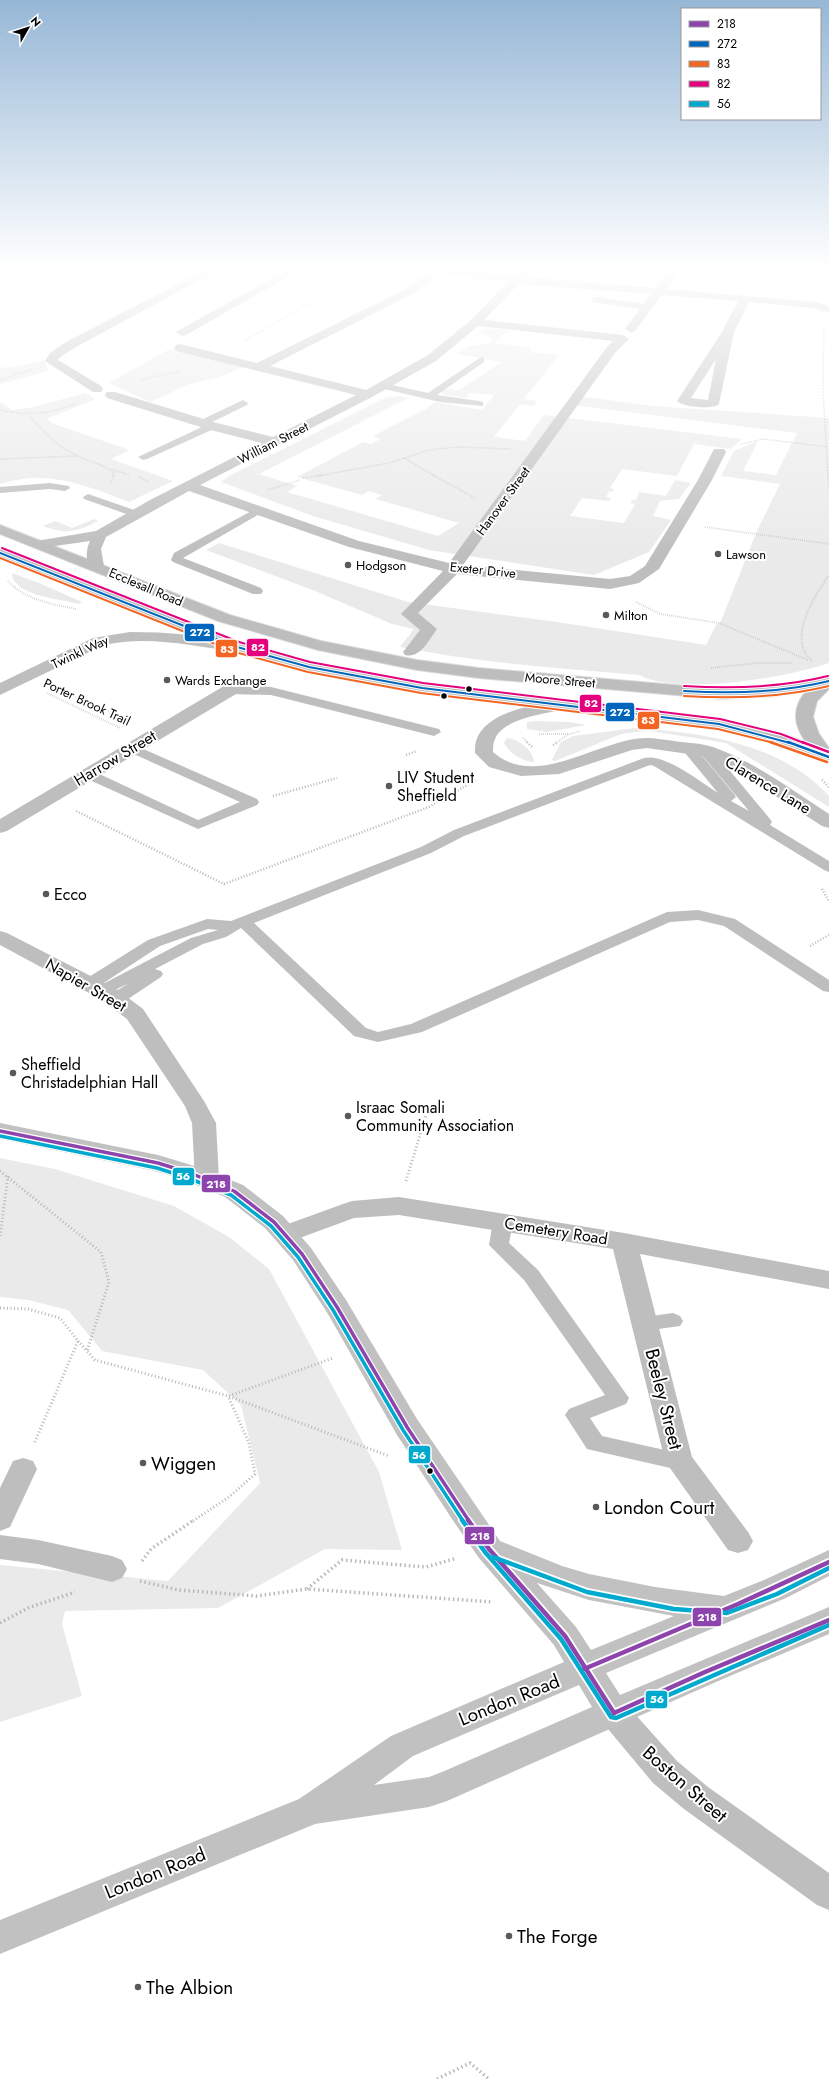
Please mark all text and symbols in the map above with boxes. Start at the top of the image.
north arrow [8,8,48,48]
legend [681,8,821,120]
text: N [27,13,45,30]
text: 218 [717,15,736,33]
text: 272 [717,35,737,53]
text: 83 [717,55,731,73]
text: 82 [717,75,731,93]
text: 56 [717,95,731,113]
street label: William Street [234,417,312,469]
street label: Hanover Street [472,462,535,539]
place label: Lawson [726,545,766,564]
marker: Lawson [713,549,723,559]
place label: Hodgson [356,556,406,575]
street label: Exeter Drive [449,557,517,583]
marker: Hodgson [343,560,353,570]
street label: Ecclesall Road [106,563,186,611]
place label: Milton [614,606,648,625]
marker: Milton [601,610,611,620]
line badge: 272 [184,623,215,642]
text: 272 [189,624,211,640]
street label: Twinkl Way [48,630,112,673]
line badge: 82 [246,638,269,657]
line badge: 83 [215,639,238,658]
text: 82 [251,639,265,655]
text: 83 [220,641,234,657]
street label: Moore Street [524,667,597,693]
place label: Wards Exchange [175,671,267,690]
street label: Porter Brook Trail [40,674,134,730]
marker: Wards Exchange [162,675,172,685]
unlabelled marker [464,684,474,694]
unlabelled marker [439,691,449,701]
line badge: 82 [579,694,602,713]
text: 82 [584,695,598,711]
line badge: 272 [605,702,635,722]
text: 272 [609,704,631,720]
line badge: 83 [637,711,660,730]
text: 83 [641,712,655,728]
street label: Harrow Street [70,724,161,792]
street label: Clarence Lane [721,750,815,820]
place label: LIV Student Sheffield [397,766,474,807]
marker: LIV Student Sheffield [384,781,394,791]
place label: Ecco [54,883,87,906]
marker: Ecco [41,889,51,899]
street label: Napier Street [41,953,131,1018]
place label: Sheffield Christadelphian Hall [21,1053,158,1094]
marker: Sheffield Christadelphian Hall [8,1068,18,1078]
place label: Israac Somali Community Association [356,1096,514,1137]
marker: Israac Somali Community Association [343,1111,353,1121]
line badge: 56 [172,1167,195,1186]
text: 56 [176,1168,190,1184]
line badge: 218 [201,1174,231,1193]
text: 218 [206,1176,226,1192]
street label: Cemetery Road [503,1211,609,1251]
street label: Beeley Street [638,1346,690,1453]
line badge: 56 [408,1445,431,1464]
text: 56 [412,1447,426,1463]
place label: Wiggen [151,1450,216,1477]
marker: Wiggen [138,1458,148,1468]
unlabelled marker [425,1466,435,1476]
place label: London Court [604,1494,715,1521]
marker: London Court [591,1502,601,1512]
line badge: 218 [464,1526,495,1545]
text: 218 [470,1528,490,1544]
line badge: 218 [692,1607,722,1627]
text: 218 [697,1609,717,1625]
street label: London Road [454,1667,564,1733]
line badge: 56 [645,1690,668,1709]
text: 56 [650,1691,664,1707]
street label: Boston Street [637,1740,734,1829]
street label: London Road [100,1840,210,1906]
place label: The Forge [517,1923,598,1950]
marker: The Forge [504,1931,514,1941]
place label: The Albion [146,1974,233,2001]
marker: The Albion [133,1982,143,1992]

